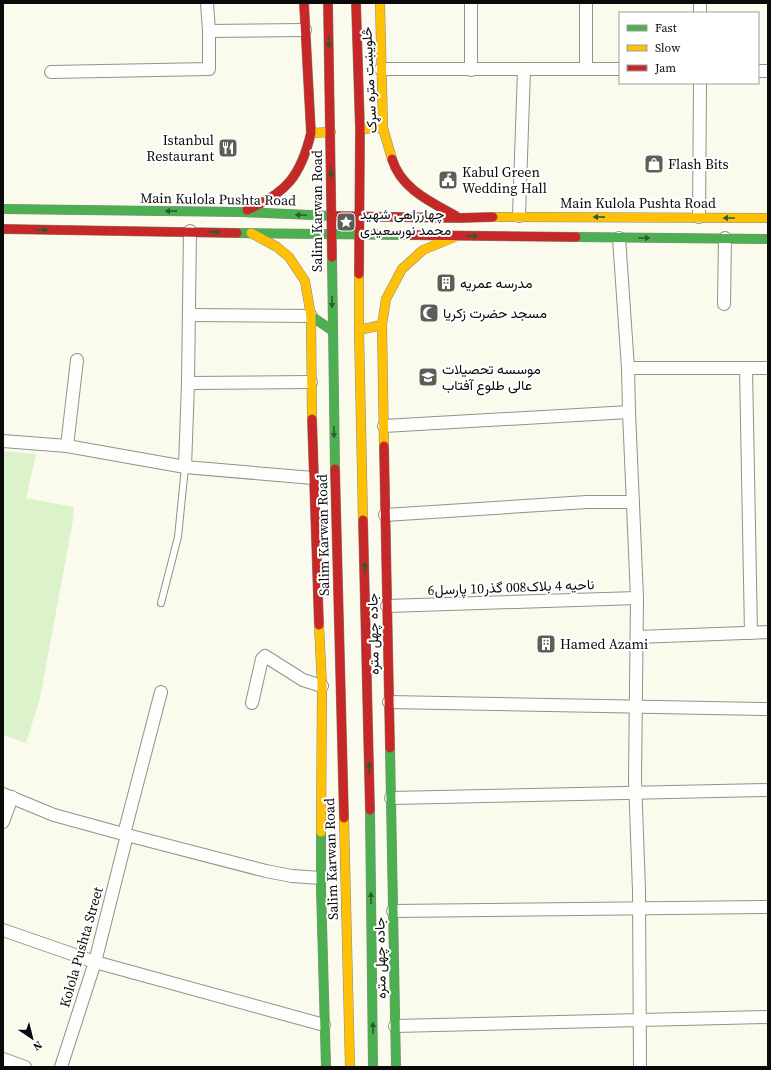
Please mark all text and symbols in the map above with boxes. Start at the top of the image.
legend [619,12,759,84]
text: Fast [655,20,677,36]
street label: څلویښت متره سړک [356,26,382,134]
one-way arrow [325,36,332,48]
text: Slow [655,40,681,56]
text: Jam [654,60,676,76]
place label: Istanbul Restaurant [146,130,214,166]
restaurant icon: Istanbul Restaurant [217,137,239,159]
street label: Salim Karwan Road [307,150,327,272]
shop icon: Flash Bits [643,153,665,175]
place label: Flash Bits [668,154,728,174]
place label: Kabul Green Wedding Hall [462,162,547,198]
one-way arrow [328,166,334,179]
public building icon: Kabul Green Wedding Hall [437,169,459,191]
street label: Main Kulola Pushta Road [140,188,296,210]
street label: Main Kulola Pushta Road [560,193,716,213]
place label: چهارراهی شهید محمد نورسعیدی [360,204,451,240]
one-way arrow [164,208,177,214]
one-way arrow [295,211,307,218]
place icon: چهارراهی شهید محمد نورسعیدی [335,211,357,233]
one-way arrow [593,213,605,220]
one-way arrow [722,215,735,221]
one-way arrow [36,227,49,233]
one-way arrow [208,228,220,235]
one-way arrow [466,233,479,239]
one-way arrow [638,235,651,241]
building icon: مدرسه عمریه [435,272,457,294]
place label: مدرسه عمریه [460,273,533,293]
one-way arrow [329,296,335,309]
mosque icon: مسجد حضرت زکریا [418,302,440,324]
place label: مسجد حضرت زکریا [443,303,547,323]
place label: موسسه تحصیلات عالی طلوع آفتاب [442,359,541,396]
school or university icon: موسسه تحصیلات عالی طلوع آفتاب [417,366,439,388]
one-way arrow [331,426,338,438]
street label: Salim Karwan Road [312,474,334,596]
one-way arrow [361,562,368,574]
street label: ناحیه 4 بلاک008 گذر10 پارسل6 [427,574,595,600]
street label: جاده چهل متره [362,593,384,675]
building icon: Hamed Azami [535,633,557,655]
place label: Hamed Azami [560,634,648,654]
one-way arrow [366,761,372,774]
street label: Salim Karwan Road [319,798,343,920]
street label: Kolola Pushta Street [54,884,108,1010]
one-way arrow [368,891,374,904]
street label: جاده چهل متره [369,917,391,999]
north arrow [12,1018,52,1058]
one-way arrow [370,1021,376,1034]
text: N [30,1037,45,1054]

